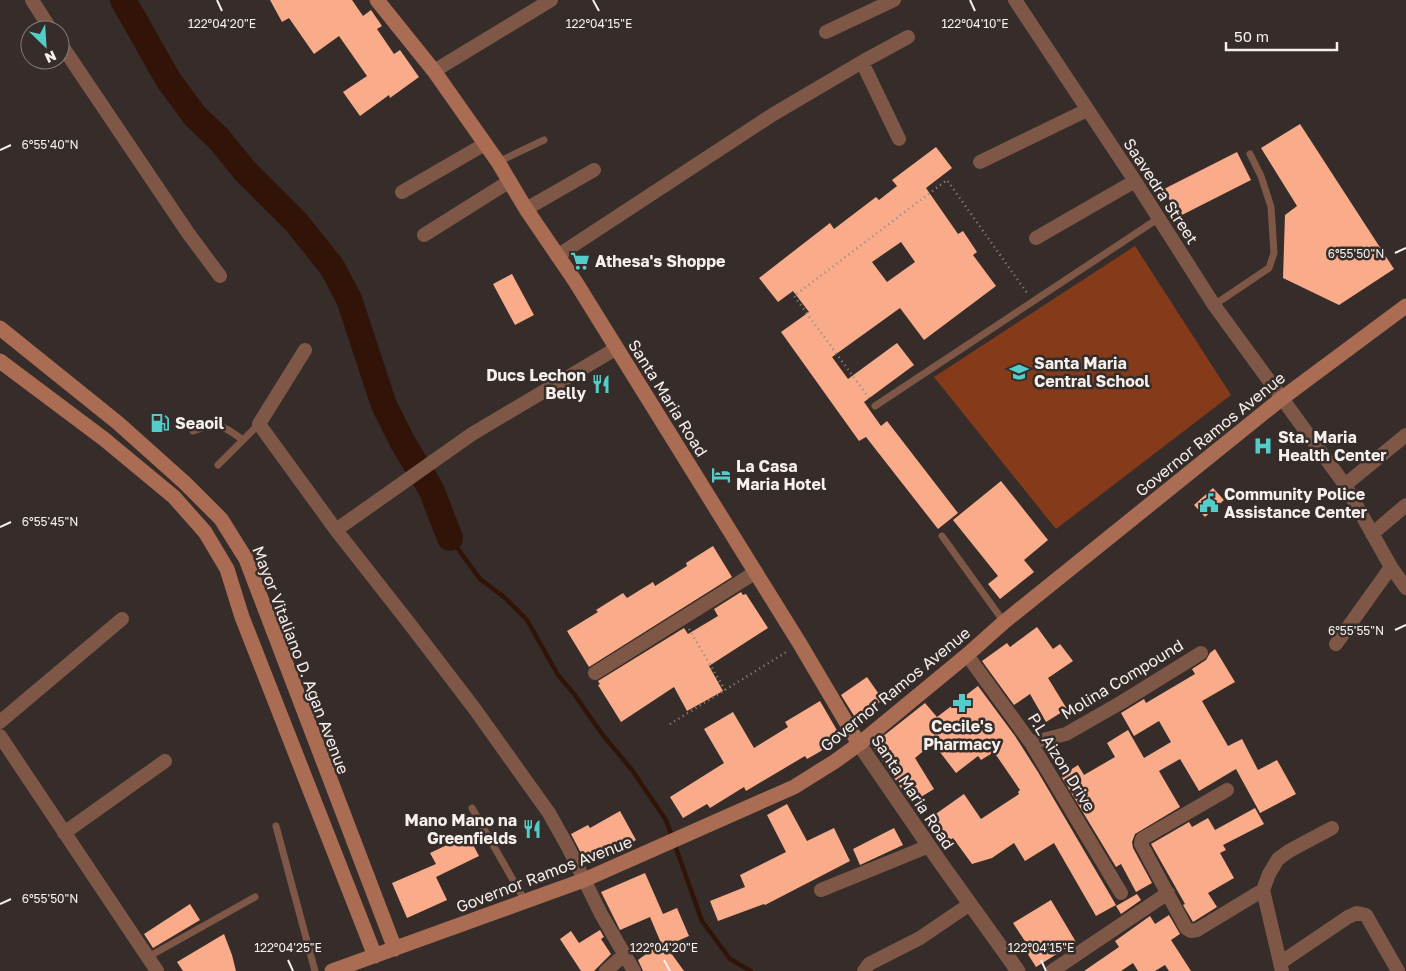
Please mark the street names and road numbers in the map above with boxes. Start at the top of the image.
street label: Saavedra Street [1119,134,1203,248]
street label: Santa Maria Road [624,336,712,460]
street label: Governor Ramos Avenue [1131,367,1289,501]
street label: Mayor Vitaliano D. Agan Avenue [248,543,354,777]
street label: Governor Ramos Avenue [816,622,974,756]
street label: Molina Compound [1057,635,1187,723]
street label: P.L Aizon Drive [1024,709,1100,815]
street label: Santa Maria Road [867,731,959,853]
street label: Governor Ramos Avenue [453,831,635,917]

